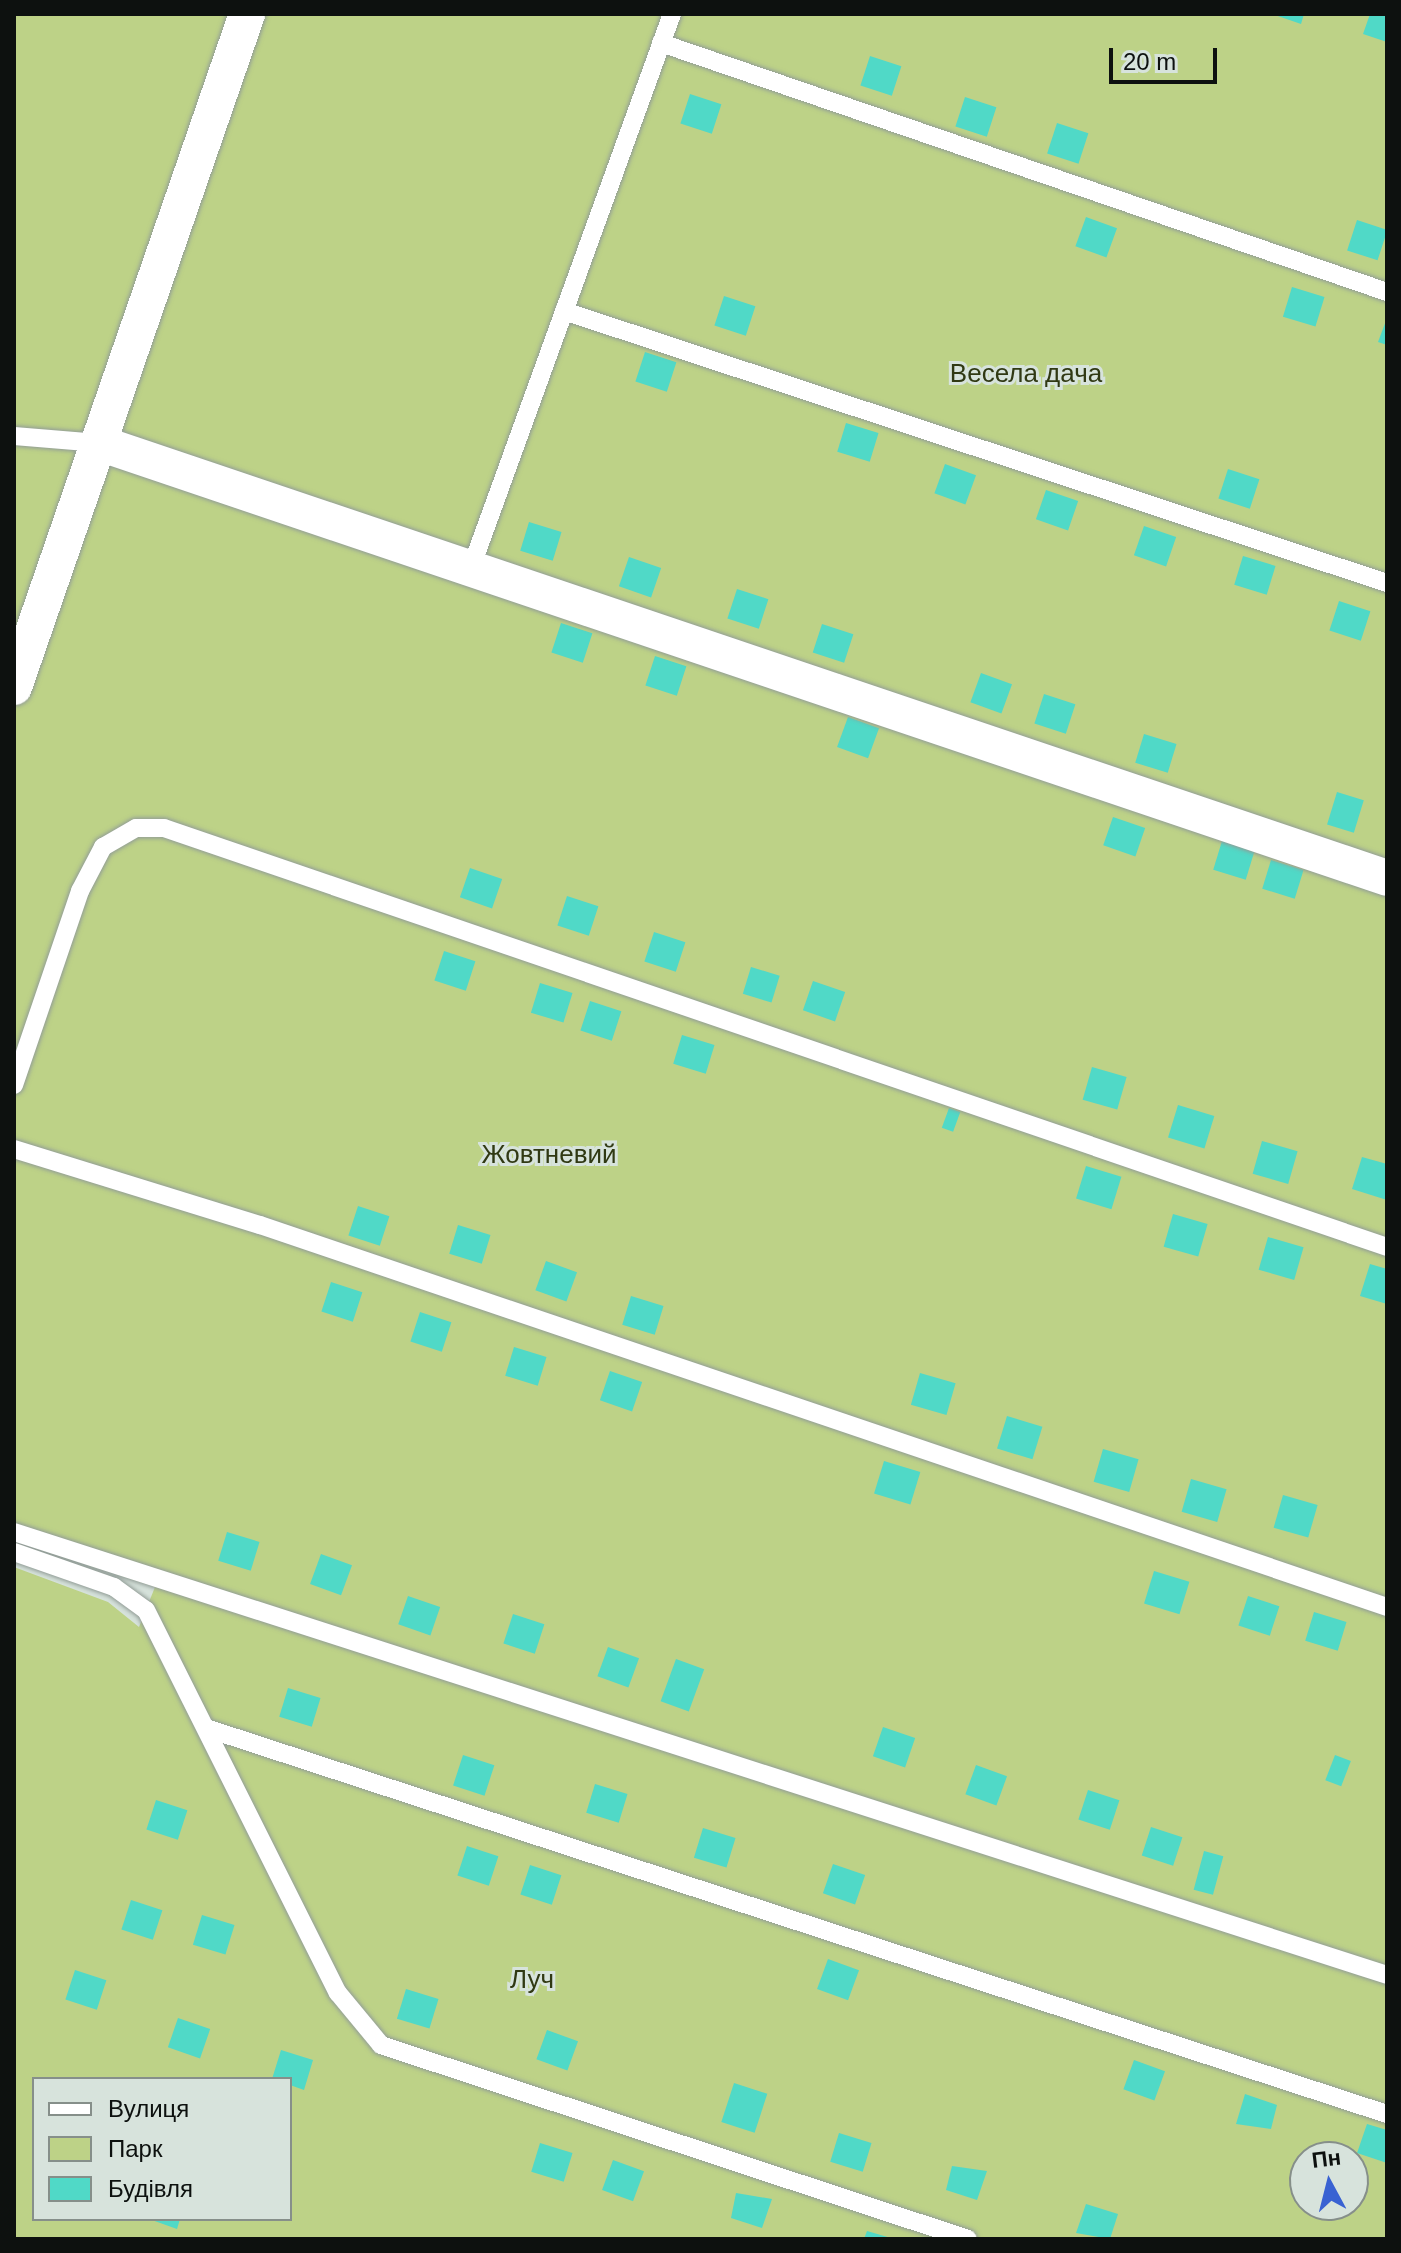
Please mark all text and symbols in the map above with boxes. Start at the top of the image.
scale bar [1113,32,1221,82]
text: 20 m [1123,48,1176,75]
park label: Весела дача [950,358,1102,390]
park label: Жовтневий [481,1139,617,1171]
park label: Луч [510,1964,554,1996]
legend [32,2077,292,2221]
text: Вулиця [108,2095,189,2122]
text: Парк [108,2135,162,2162]
north arrow [1289,2141,1369,2221]
text: Пн [1310,2144,1342,2173]
text: Будівля [108,2175,193,2202]

